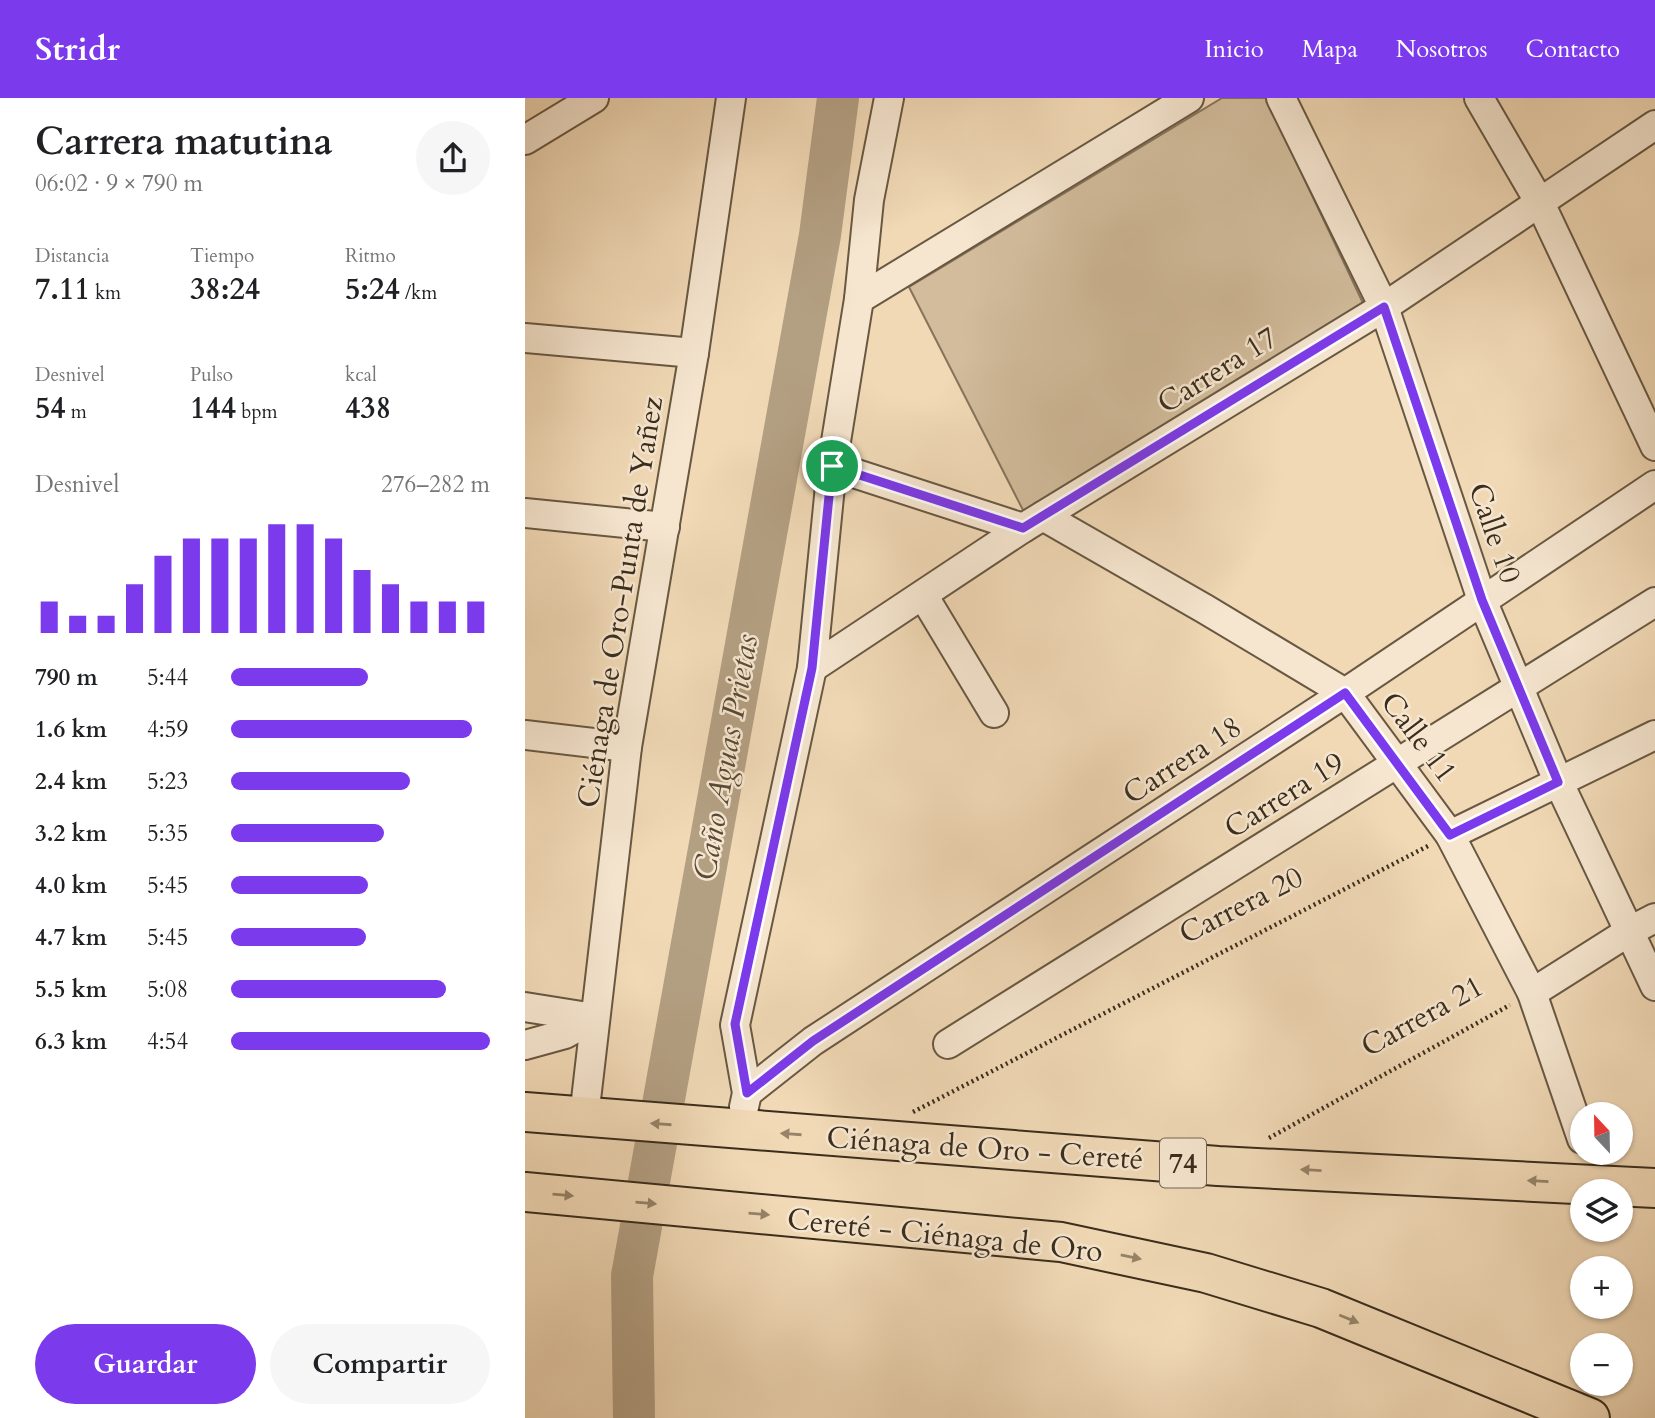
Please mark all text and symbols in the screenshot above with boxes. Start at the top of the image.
text: Stridr [35,27,120,72]
text: Inicio [1204,33,1264,66]
text: Mapa [1302,33,1358,66]
text: Nosotros [1396,33,1488,66]
text: Contacto [1526,33,1620,66]
text: Carrera matutina [35,116,333,168]
button: share [416,121,490,195]
text: 06:02 · 9 × 790 m [35,168,203,199]
text: Distancia [35,243,109,269]
text: Tiempo [190,243,254,269]
text: Ritmo [345,243,396,269]
text: 7.11 [35,269,90,310]
text: 38:24 [190,269,260,310]
text: 5:24 [345,269,400,310]
text: km [90,280,121,306]
text: /km [400,280,437,306]
street label: Carrera 17 [1150,318,1285,423]
text: Desnivel [35,362,105,388]
text: Pulso [190,362,233,388]
text: kcal [345,362,377,388]
text: 54 [35,388,66,429]
text: 144 [190,388,236,429]
text: 438 [345,388,391,429]
street label: Ciénaga de Oro-Punta de Yañez [568,393,673,811]
text: m [66,399,87,425]
text: bpm [236,399,278,425]
pin [802,436,862,496]
icon: arrive [813,447,851,485]
text: Desnivel [35,469,119,500]
text: 276–282 m [381,469,490,500]
street label: Calle 10 [1458,478,1531,589]
water label: Caño Aguas Prietas [683,631,769,884]
text: 790 m [35,662,98,693]
text: 5:44 [147,662,188,693]
street label: Calle 11 [1371,684,1466,791]
street label: Carrera 18 [1115,707,1250,814]
text: 1.6 km [35,714,107,745]
text: 4:59 [147,714,188,745]
street label: Carrera 19 [1217,743,1352,848]
text: 2.4 km [35,766,107,797]
text: 5:23 [147,766,188,797]
text: 3.2 km [35,818,107,849]
text: 5:35 [147,818,188,849]
street label: Carrera 20 [1172,857,1310,954]
text: 4.0 km [35,870,107,901]
text: 5:45 [147,870,188,901]
text: 4.7 km [35,922,107,953]
text: 5:45 [147,922,188,953]
street label: Carrera 21 [1354,966,1491,1067]
text: 5.5 km [35,974,107,1005]
text: 5:08 [147,974,188,1005]
text: 6.3 km [35,1026,107,1057]
text: 4:54 [147,1026,188,1057]
north arrow [1570,1102,1633,1166]
map controls [1570,1102,1633,1396]
street label: Ciénaga de Oro - Cereté [825,1117,1145,1180]
one-way arrow [650,1118,672,1129]
one-way arrow [779,1128,801,1139]
road number: 74 [1160,1138,1206,1188]
one-way arrow [1299,1165,1321,1176]
one-way arrow [1527,1176,1549,1187]
button: layers [1570,1179,1633,1242]
one-way arrow [552,1190,574,1201]
one-way arrow [635,1198,657,1209]
street label: Cereté - Ciénaga de Oro [785,1199,1105,1272]
one-way arrow [749,1209,771,1220]
one-way arrow [1120,1252,1142,1263]
button: + [1570,1256,1633,1319]
one-way arrow [1339,1314,1360,1325]
button: Guardar [35,1324,256,1404]
button: Compartir [270,1324,490,1404]
button: − [1570,1333,1633,1396]

